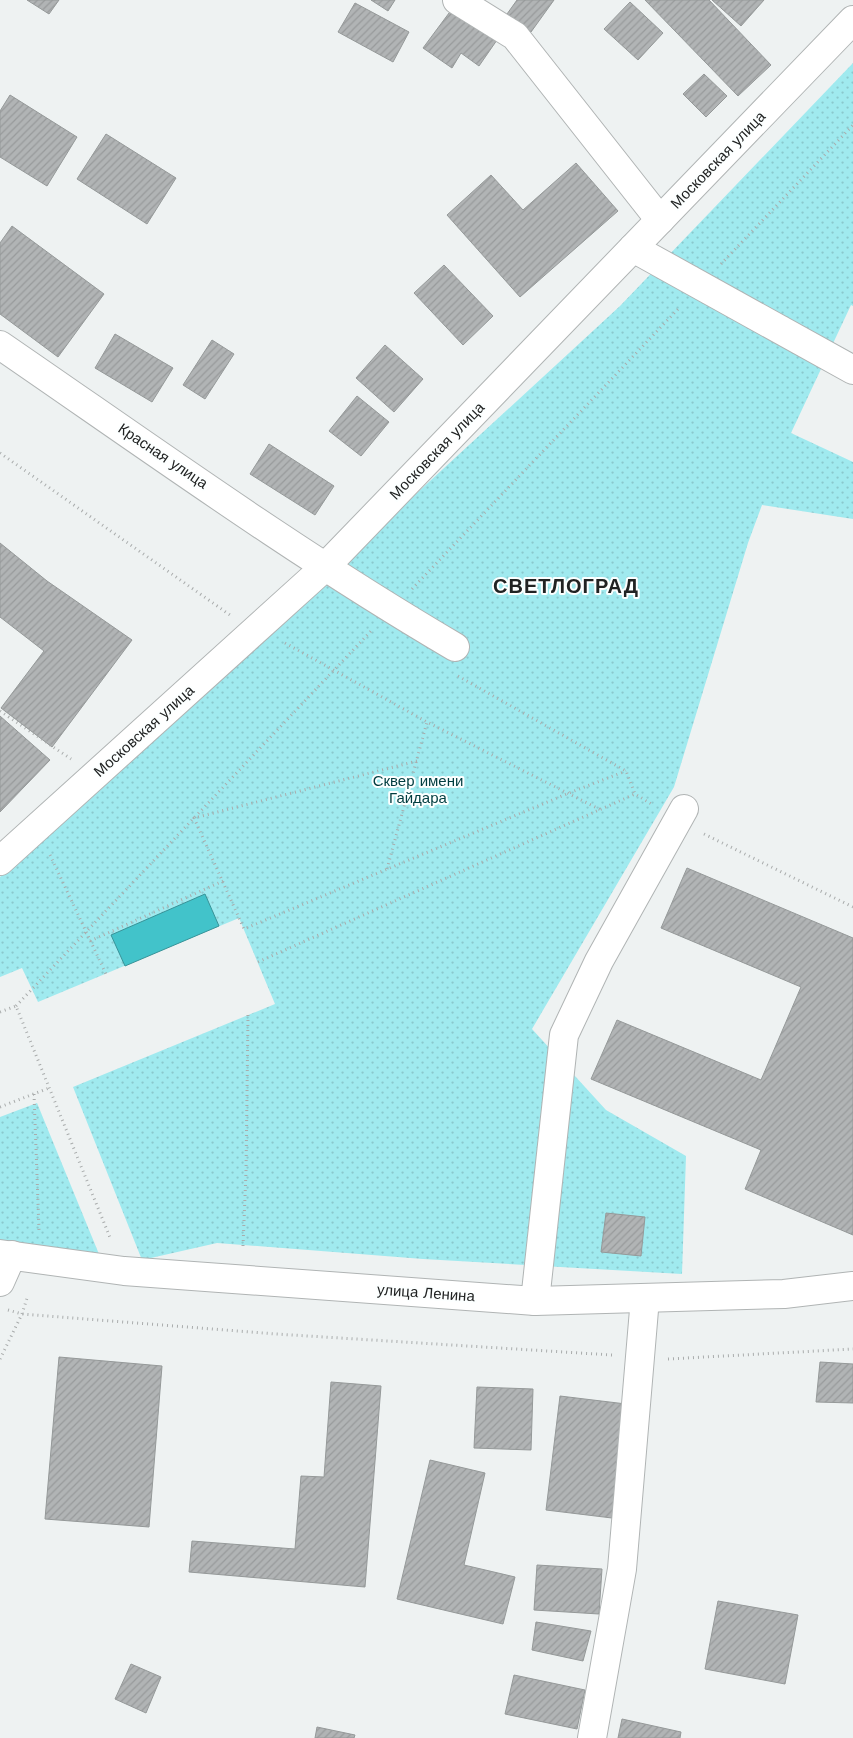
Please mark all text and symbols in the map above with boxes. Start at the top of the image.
street label: Московская улица [667,107,770,213]
street label: Московская улица [386,398,489,504]
street label: Красная улица [115,419,212,493]
district label: СВЕТЛОГРАД [493,574,639,598]
street label: Московская улица [90,681,198,781]
park label: Сквер имени Гайдара [373,772,463,807]
street label: улица Ленина [377,1281,476,1305]

